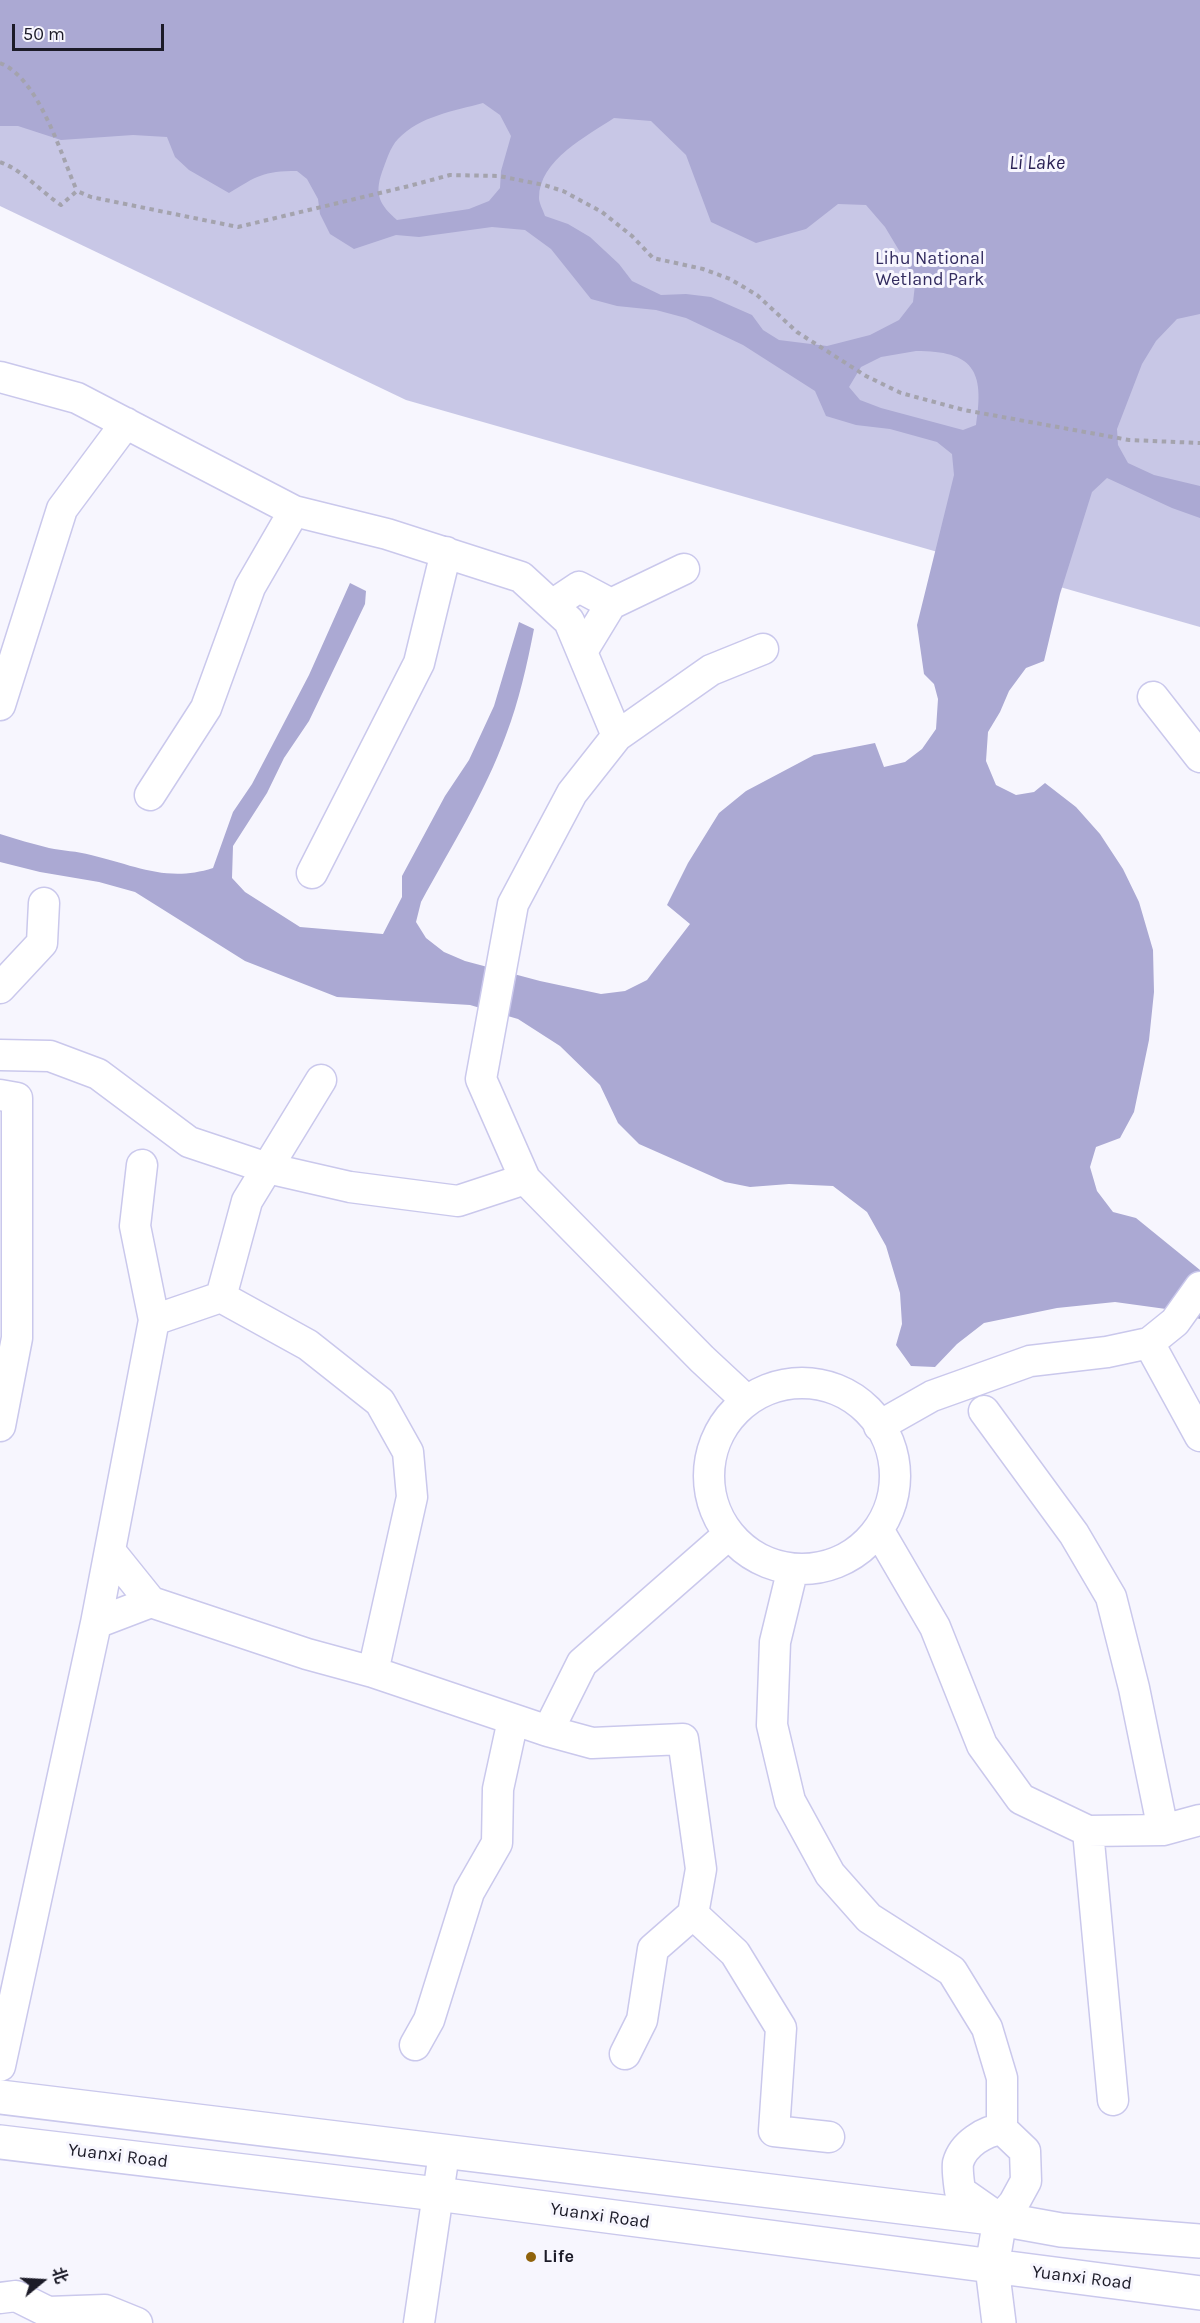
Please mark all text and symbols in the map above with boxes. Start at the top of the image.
scale bar [15,12,166,50]
text: 50 m [23,23,65,45]
water label: Li Lake [1009,151,1065,175]
park label: Lihu National Wetland Park [875,248,985,290]
street label: Yuanxi Road [67,2139,169,2173]
street label: Yuanxi Road [549,2198,651,2234]
place label: Life [543,2246,574,2268]
marker: Life [524,2250,538,2264]
north arrow [12,2251,72,2311]
street label: Yuanxi Road [1031,2261,1133,2295]
text: 北 [48,2265,71,2286]

